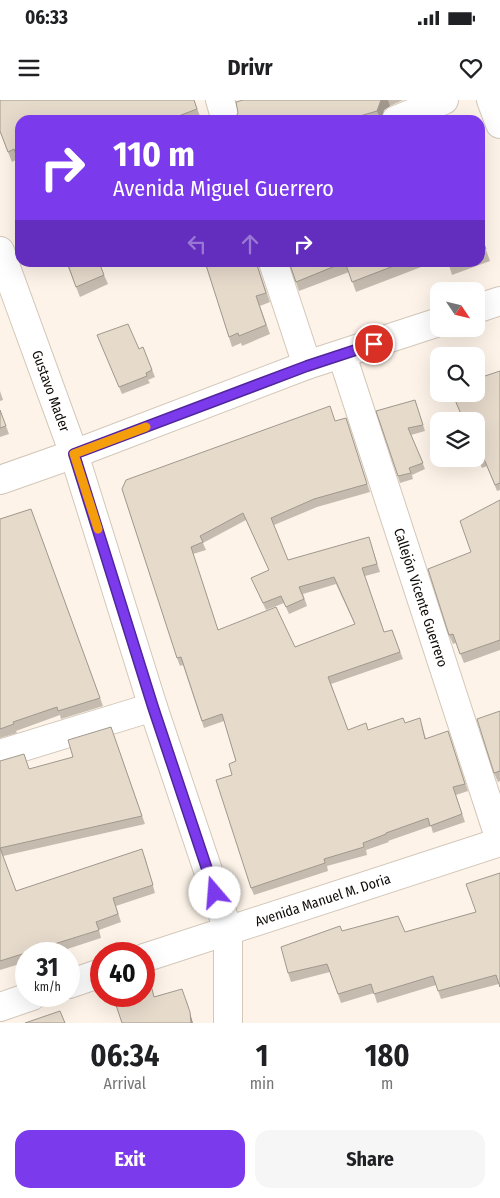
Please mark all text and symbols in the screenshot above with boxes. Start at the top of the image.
text: 06:33 [25,6,68,29]
icon: menu [15,54,43,82]
text: Drivr [227,54,273,81]
icon: heart [457,54,485,82]
text: 110 m [113,133,195,175]
icon: right [30,135,95,200]
text: Avenida Miguel Guerrero [113,175,334,202]
icon: left [183,230,211,258]
icon: ahead [236,230,264,258]
icon: right [289,230,317,258]
north arrow [430,282,485,338]
map controls [430,282,485,467]
pin [353,323,395,365]
icon: arrive [360,330,388,358]
button: search [430,347,485,402]
street label: Gustavo Mader [28,348,74,434]
button: layers [430,412,485,467]
street label: Callejón Vicente Guerrero [390,526,452,669]
position arrow [188,866,240,918]
street label: Avenida Manuel M. Doria [253,870,393,930]
speed limit sign: 40 [90,942,155,1007]
text: 31 [37,953,58,983]
text: km/h [34,980,61,994]
text: 06:34 [90,1038,159,1074]
text: 1 [256,1038,268,1074]
text: 180 [365,1038,410,1074]
text: Arrival [104,1074,146,1093]
text: min [250,1074,274,1093]
text: m [381,1074,393,1093]
button: Exit [15,1130,245,1188]
button: Share [255,1130,485,1188]

